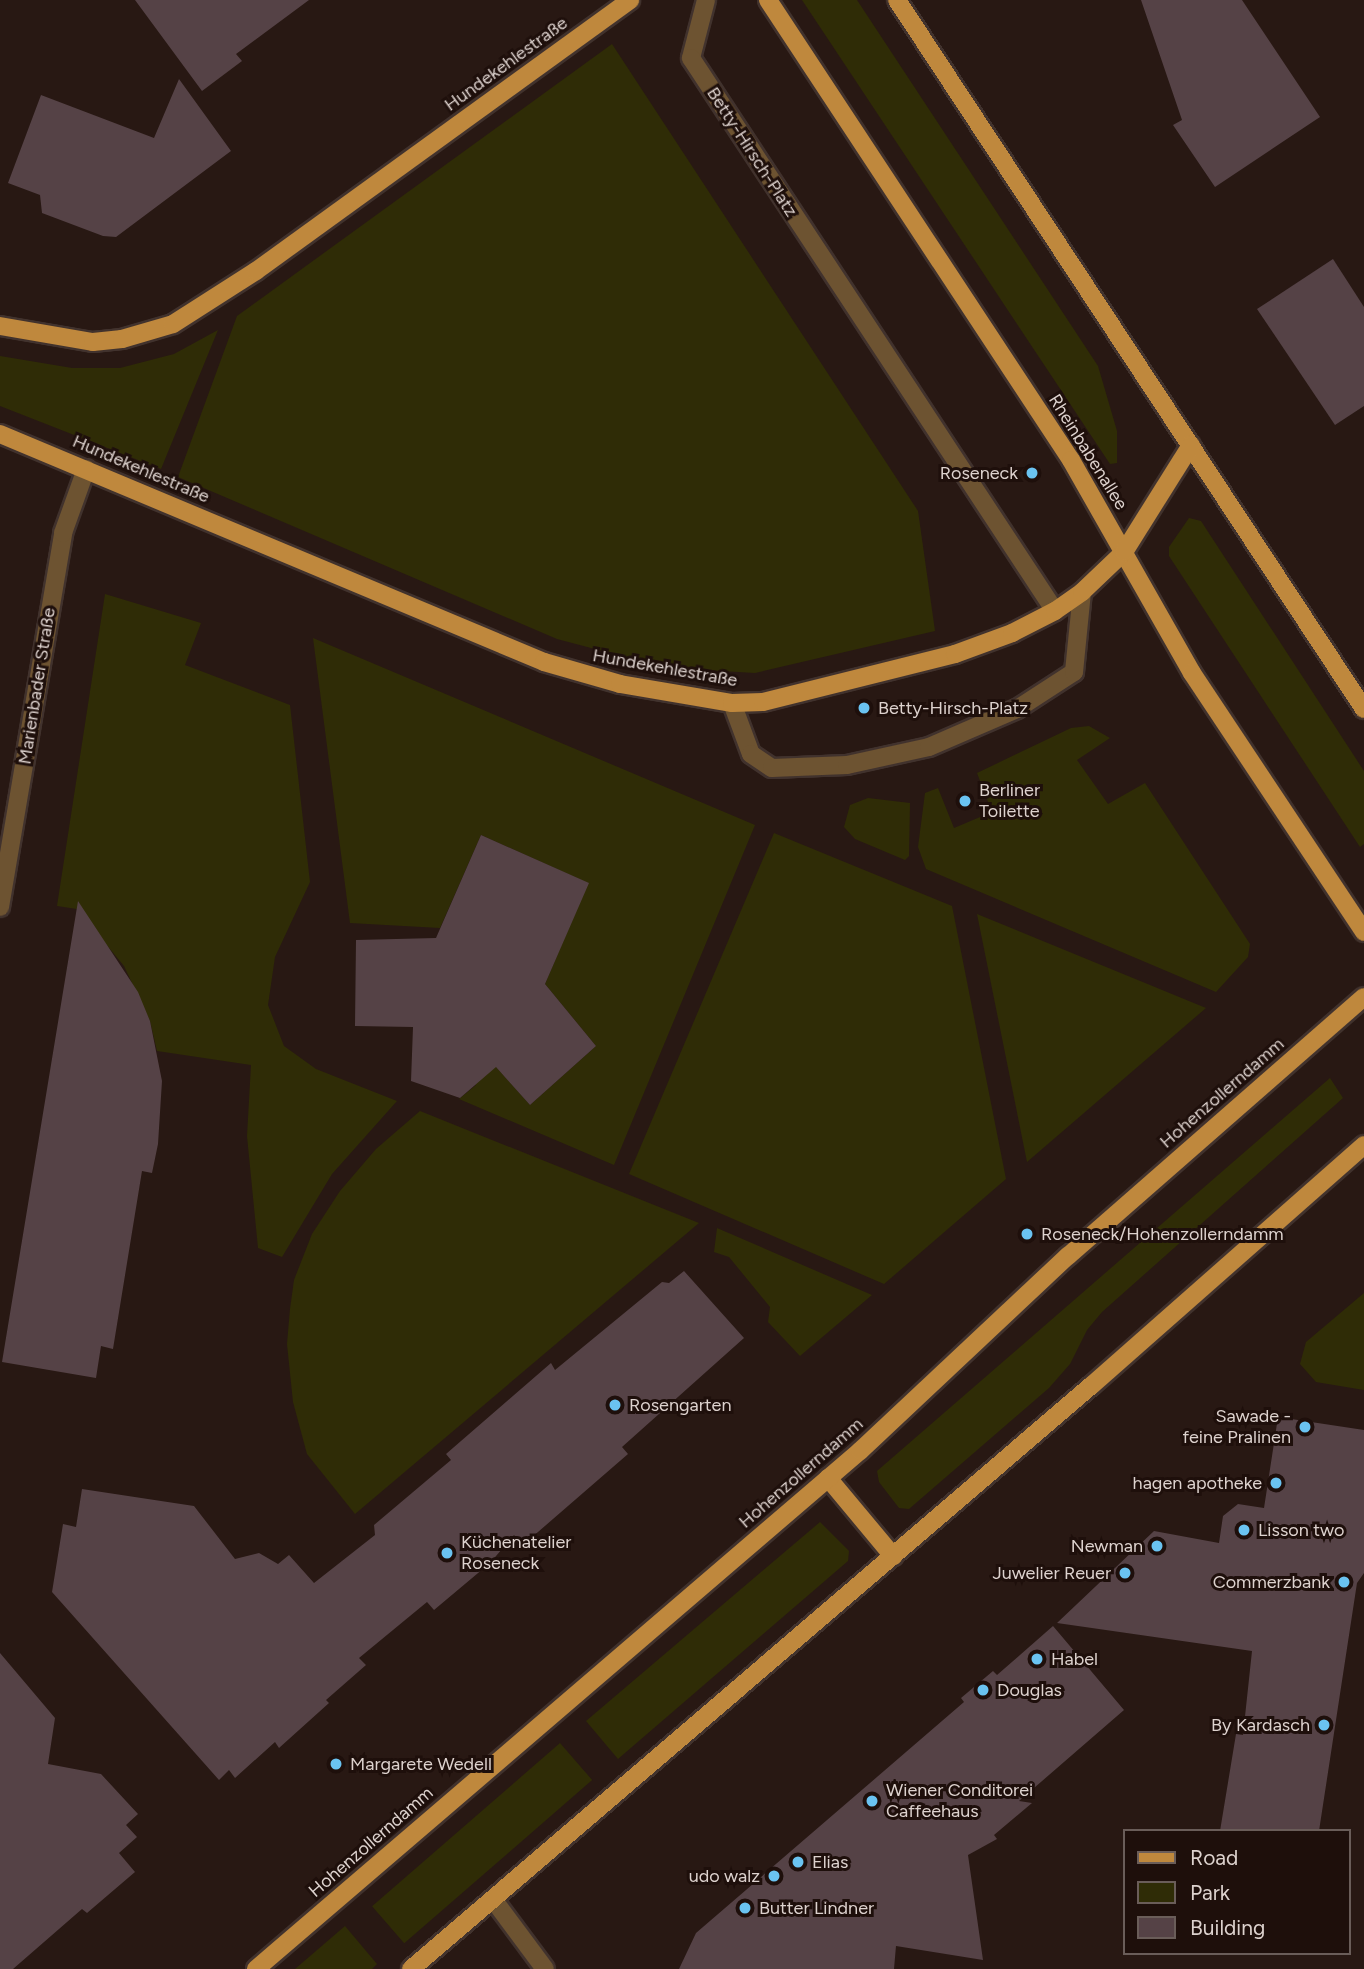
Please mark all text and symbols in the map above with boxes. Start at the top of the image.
street label: Hundekehlestraße [440,12,572,116]
street label: Betty-Hirsch-Platz [702,83,802,221]
street label: Rheinbabenallee [1044,390,1132,514]
street label: Hundekehlestraße [69,430,213,508]
place label: Roseneck [940,462,1018,484]
marker: Roseneck [1024,465,1040,481]
street label: Marienbader Straße [14,606,60,766]
street label: Hundekehlestraße [591,645,739,691]
place label: Betty-Hirsch-Platz [878,697,1028,719]
marker: Betty-Hirsch-Platz [856,700,872,716]
place label: Berliner Toilette [979,780,1040,822]
marker: Berliner Toilette [957,793,973,809]
street label: Hohenzollerndamm [1156,1033,1288,1153]
place label: Roseneck/Hohenzollerndamm [1041,1223,1284,1245]
marker: Roseneck/Hohenzollerndamm [1019,1226,1035,1242]
place label: Rosengarten [629,1394,731,1416]
marker: Rosengarten [607,1397,623,1413]
place label: Sawade - feine Pralinen [1182,1406,1291,1448]
street label: Hohenzollerndamm [735,1413,867,1533]
marker: Sawade - feine Pralinen [1297,1419,1313,1435]
place label: hagen apotheke [1133,1472,1262,1494]
marker: hagen apotheke [1268,1475,1284,1491]
place label: Lisson two [1258,1519,1344,1541]
marker: Lisson two [1236,1522,1252,1538]
place label: Küchenatelier Roseneck [461,1532,571,1574]
place label: Newman [1071,1535,1143,1557]
marker: Newman [1149,1538,1165,1554]
marker: Küchenatelier Roseneck [439,1545,455,1561]
place label: Juwelier Reuer [992,1562,1111,1584]
marker: Juwelier Reuer [1117,1565,1133,1581]
place label: Commerzbank [1213,1571,1330,1593]
marker: Commerzbank [1336,1574,1352,1590]
place label: Habel [1051,1648,1098,1670]
marker: Habel [1029,1651,1045,1667]
place label: Douglas [997,1679,1062,1701]
marker: Douglas [975,1682,991,1698]
place label: By Kardasch [1211,1714,1310,1736]
marker: By Kardasch [1316,1717,1332,1733]
place label: Margarete Wedell [350,1753,492,1775]
marker: Margarete Wedell [328,1756,344,1772]
place label: Wiener Conditorei Caffeehaus [886,1780,1033,1823]
street label: Hohenzollerndamm [305,1782,437,1902]
marker: Wiener Conditorei Caffeehaus [864,1793,880,1809]
legend [1122,1829,1350,1955]
text: Road [1190,1845,1238,1870]
place label: Elias [812,1851,848,1873]
marker: Elias [790,1854,806,1870]
place label: udo walz [689,1865,760,1887]
marker: udo walz [766,1868,782,1884]
text: Park [1190,1880,1230,1905]
place label: Butter Lindner [759,1897,874,1919]
marker: Butter Lindner [737,1900,753,1916]
text: Building [1190,1915,1265,1940]

